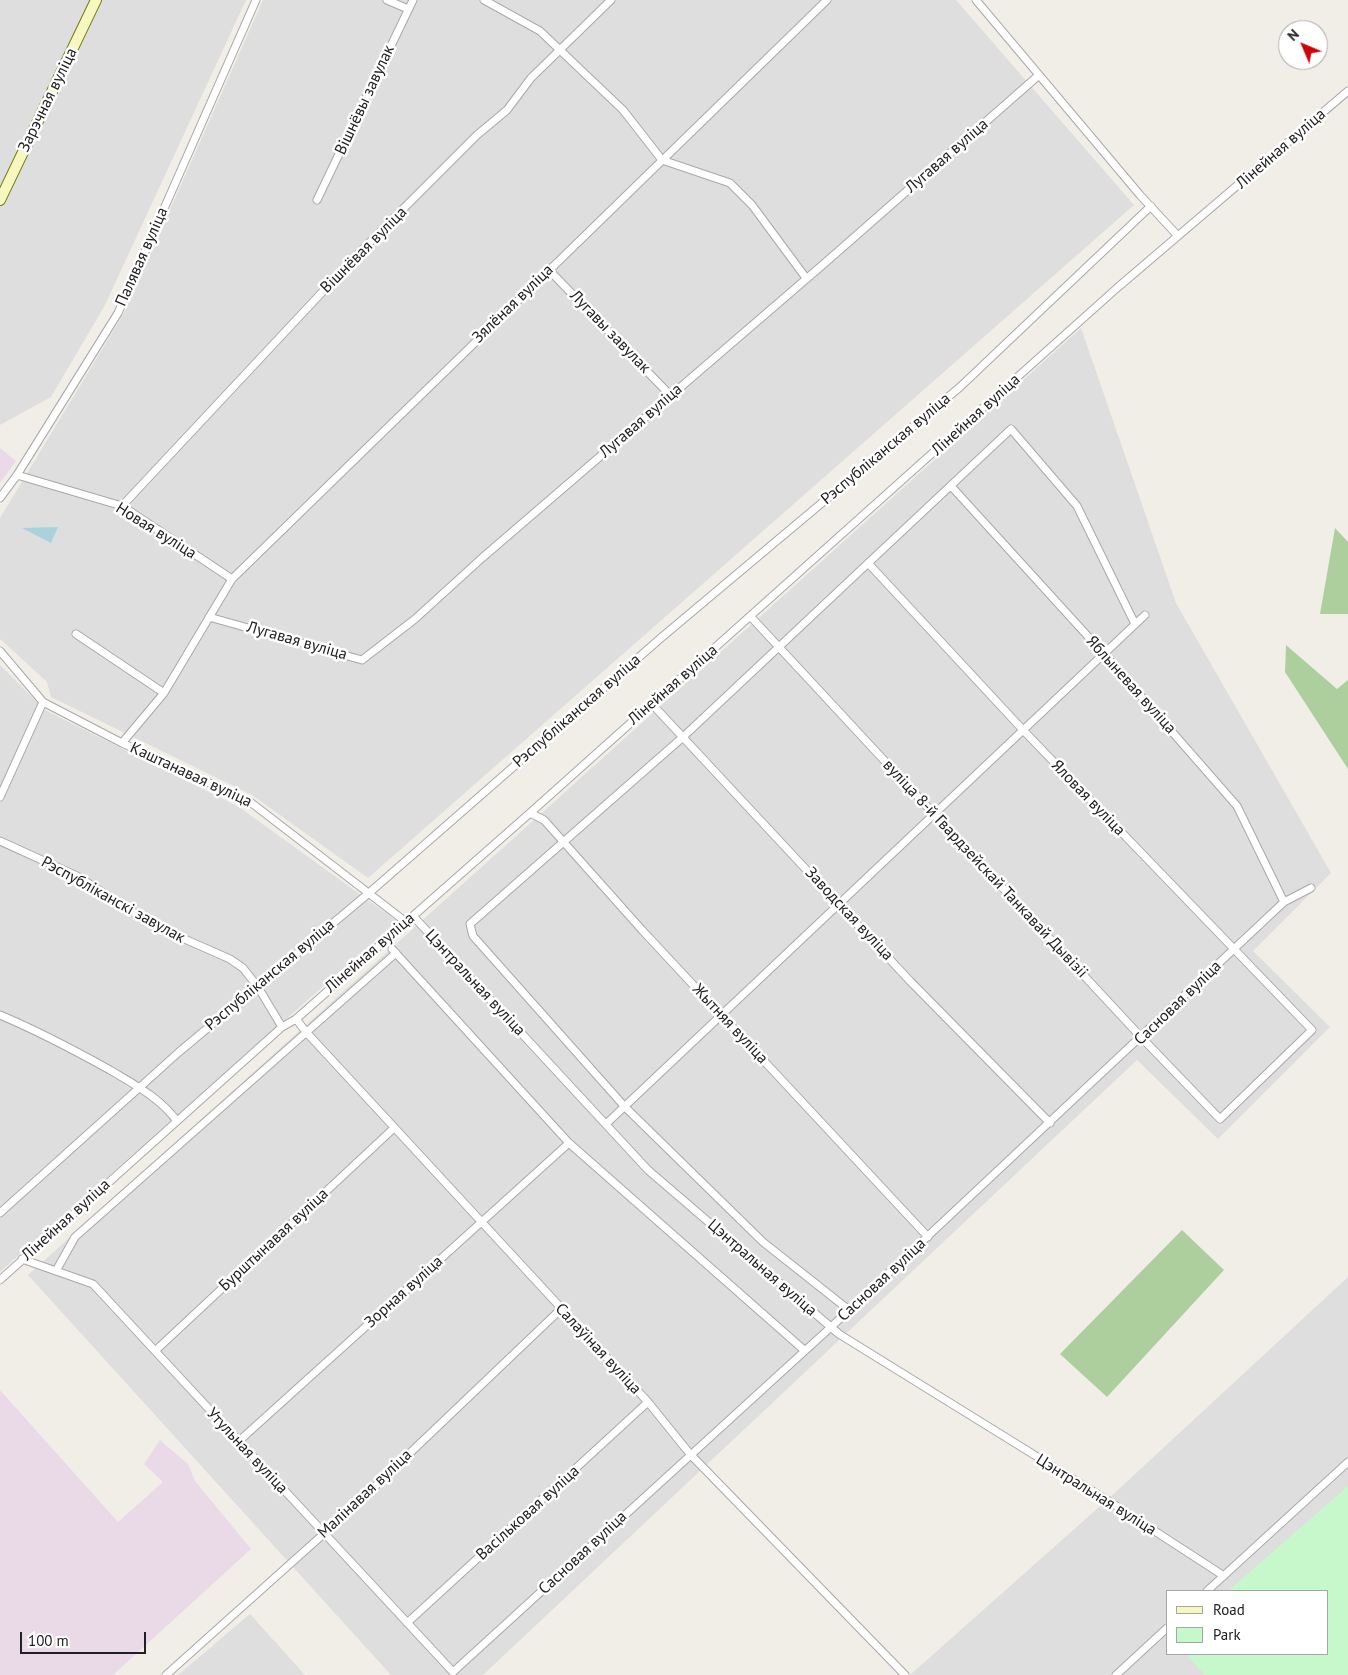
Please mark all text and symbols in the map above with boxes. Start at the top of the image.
north arrow [1278,20,1328,70]
text: N [1283,25,1303,45]
street label: Вішнёвы завулак [331,42,399,158]
street label: Зарэчная вуліца [15,45,81,155]
street label: Лінейная вуліца [1232,105,1330,193]
street label: Лугавая вуліца [902,115,992,197]
street label: Вішнёвая вуліца [317,203,411,297]
street label: Палявая вуліца [112,205,172,309]
street label: Зялёная вуліца [469,261,557,347]
street label: Лугавы завулак [566,287,654,377]
street label: Лінейная вуліца [928,370,1024,460]
street label: Лугавая вуліца [596,380,686,462]
street label: Рэспубліканская вуліца [817,389,955,509]
street label: Новая вуліца [112,499,200,563]
street label: Лугавая вуліца [245,618,349,664]
street label: Яблыневая вуліца [1082,632,1180,738]
street label: Лінейная вуліца [624,641,722,729]
street label: Рэспубліканская вуліца [509,650,645,772]
street label: Каштанавая вуліца [127,738,255,812]
street label: вуліца 8-й Гвардзейскай Танкавай Дывізіі [879,756,1091,982]
street label: Яловая вуліца [1047,756,1129,840]
street label: Рэспубліканскі завулак [38,852,188,948]
street label: Заводская вуліца [801,863,897,965]
street label: Лінейная вуліца [321,909,419,997]
street label: Рэспубліканская вуліца [201,915,339,1035]
street label: Цэнтральная вуліца [421,926,529,1040]
street label: Сасновая вуліца [1130,957,1226,1049]
street label: Жытняя вуліца [688,980,772,1068]
street label: Лінейная вуліца [18,1175,114,1265]
street label: Бурштынавая вуліца [215,1184,333,1296]
street label: Цэнтральная вуліца [704,1215,820,1321]
street label: Сасновая вуліца [834,1234,930,1326]
street label: Зорная вуліца [361,1252,447,1332]
street label: Салаўіная вуліца [551,1299,645,1399]
street label: Утульная вуліца [202,1404,292,1498]
street label: Малінавая вуліца [314,1446,416,1542]
street label: Цэнтральная вуліца [1032,1450,1160,1540]
street label: Васільковая вуліца [472,1462,584,1564]
street label: Сасновая вуліца [535,1507,631,1599]
legend [1166,1590,1328,1655]
text: Road [1213,1600,1245,1619]
scale bar [22,1622,149,1654]
text: Park [1213,1625,1241,1644]
text: 100 m [28,1631,69,1650]

